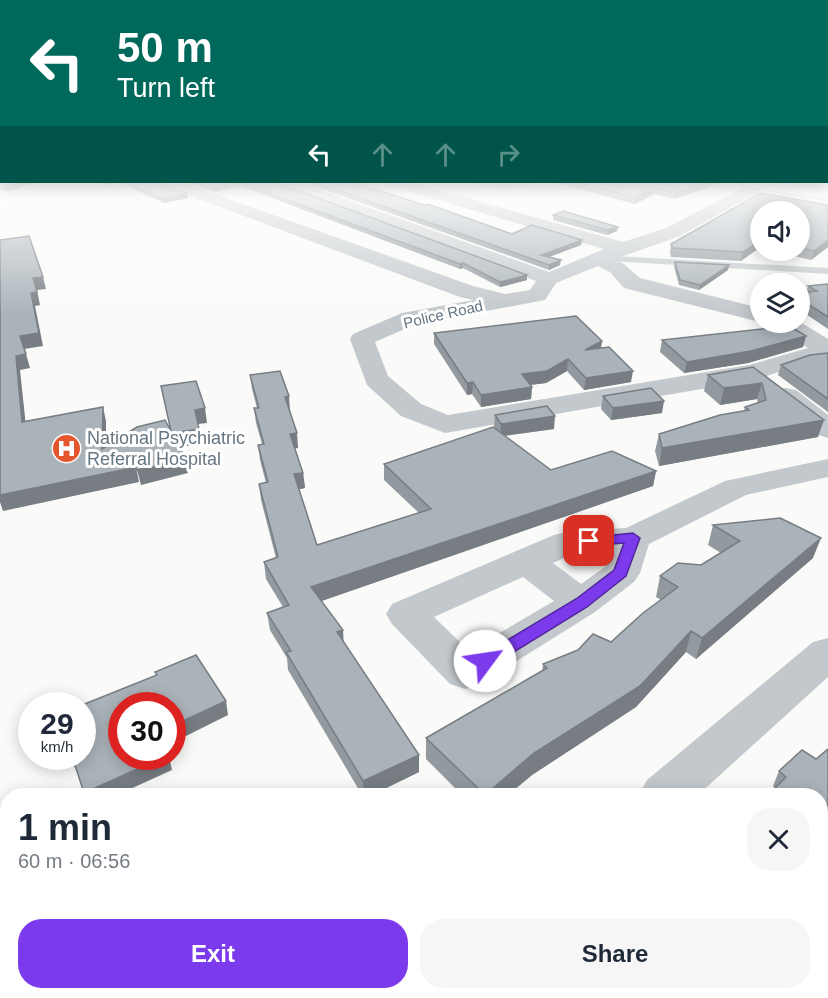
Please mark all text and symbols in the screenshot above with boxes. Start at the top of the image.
icon: left [18,24,96,102]
text: 50 m [117,24,213,71]
text: Turn left [117,73,215,103]
icon: left [303,138,336,171]
icon: ahead [366,138,399,171]
icon: ahead [429,138,462,171]
icon: right [492,138,525,171]
map controls [750,201,810,333]
button: sound [750,201,810,261]
button: layers [750,273,810,333]
street label: Police Road [402,297,484,331]
place label: National Psychiatric Referral Hospital [87,428,245,469]
hospital icon: National Psychiatric Referral Hospital [50,432,82,464]
pin [563,515,614,566]
icon: arrive [572,524,605,557]
position arrow [453,629,517,693]
speed limit sign: 30 [108,692,186,770]
text: 29 [40,707,74,740]
text: km/h [41,738,73,755]
text: 1 min [18,807,112,848]
button: close [747,808,810,871]
text: 60 m · 06:56 [18,850,130,872]
button: Exit [18,919,408,988]
button: Share [420,919,810,988]

